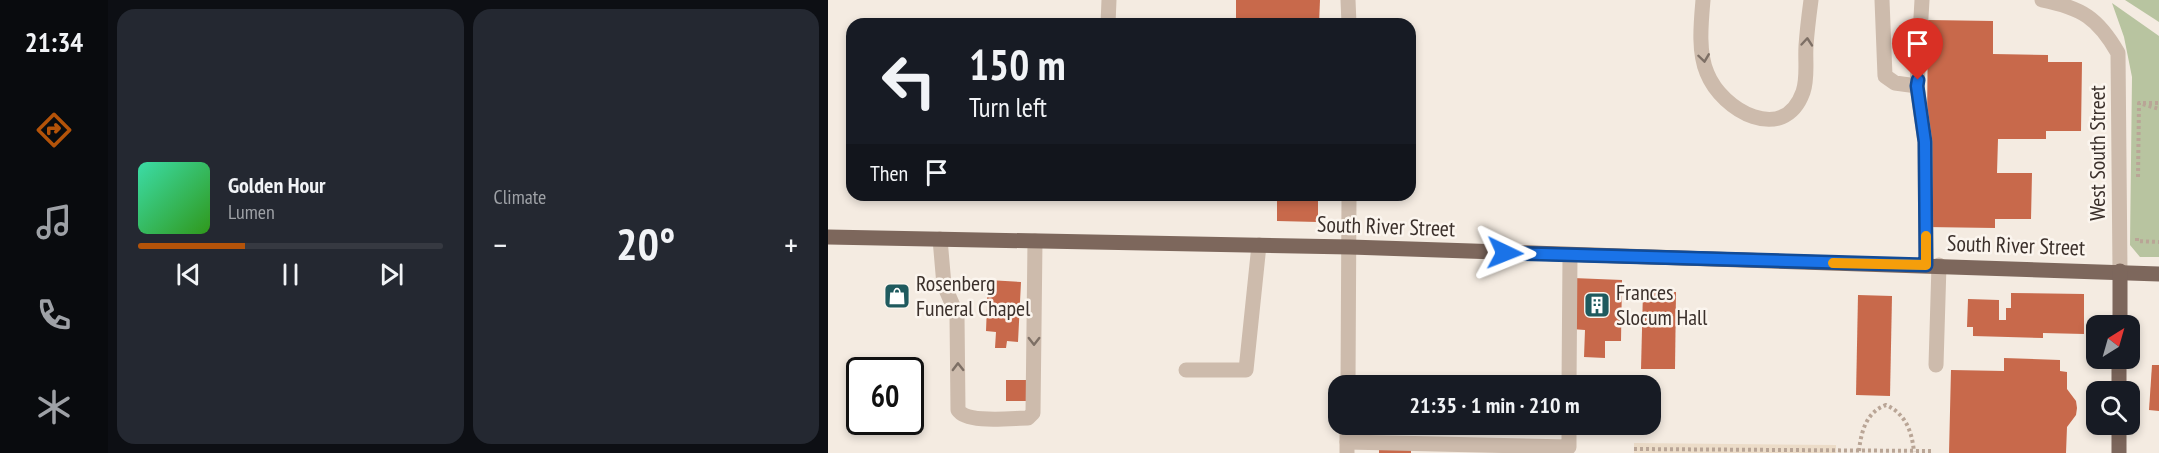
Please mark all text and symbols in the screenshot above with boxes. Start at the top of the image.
pin [1892,18,1943,80]
text: 21:34 [25,25,83,59]
icon: arrive [1901,27,1934,60]
text: 150 m [969,37,1066,92]
one-way arrow [1800,37,1813,46]
icon: left [870,42,948,120]
one-way arrow [1697,54,1710,63]
street label: West South Street [2083,85,2111,221]
text: Turn left [969,90,1047,124]
icon: directions [33,109,75,151]
icon: arrive [920,156,953,189]
text: Then [870,159,908,187]
text: Golden Hour [228,171,326,199]
text: Climate [494,184,546,210]
text: Lumen [228,199,275,225]
icon: music [33,201,75,243]
street label: South River Street [1317,210,1455,242]
text: 20° [616,214,675,272]
position arrow [1473,221,1537,285]
text: − [494,223,507,266]
text: + [784,223,798,266]
street label: South River Street [1947,229,2085,261]
icon: previous [172,258,205,291]
icon: pause [274,258,307,291]
icon: next [375,258,408,291]
place label: Rosenberg Funeral Chapel [916,269,1031,322]
place label: Frances Slocum Hall [1616,278,1708,331]
shop icon: Rosenberg Funeral Chapel [882,281,912,311]
building icon: Frances Slocum Hall [1582,290,1612,320]
icon: phone [33,294,75,336]
north arrow [2086,315,2140,369]
map controls [2086,315,2140,435]
one-way arrow [1028,337,1040,346]
speed limit sign: 60 [846,357,924,435]
one-way arrow [952,362,964,371]
button: search [2086,381,2140,435]
icon: climate [33,386,75,428]
text: 21:35 · 1 min · 210 m [1409,391,1580,419]

